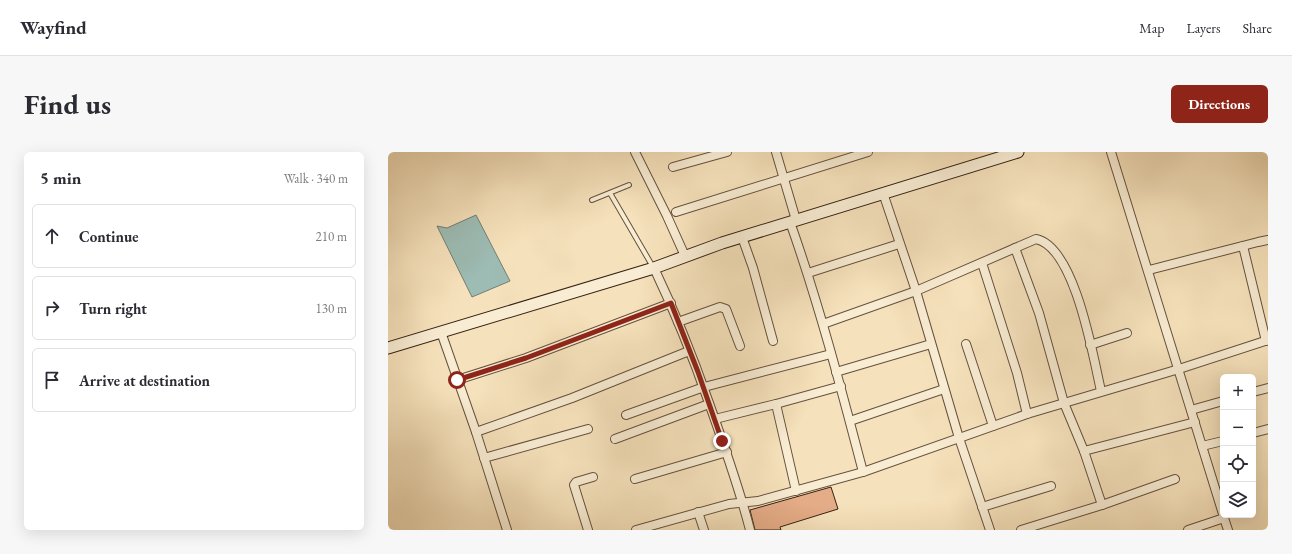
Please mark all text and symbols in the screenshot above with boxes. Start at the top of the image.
text: Wayfind [20,15,87,40]
text: Map [1139,19,1164,37]
text: Layers [1186,19,1221,37]
text: Share [1243,19,1272,37]
button: Directions [1171,85,1268,123]
text: Find us [24,86,111,122]
text: 5 min [40,167,81,189]
text: Walk · 340 m [284,170,348,187]
icon: ahead [41,225,63,247]
text: Continue [79,227,139,246]
text: 210 m [316,228,347,245]
icon: right [41,297,63,319]
text: Turn right [79,299,147,318]
text: 130 m [316,300,347,317]
icon: arrive [41,369,63,391]
text: Arrive at destination [79,371,210,390]
route start [448,371,466,389]
map controls [1220,374,1256,518]
button: + [1220,374,1256,410]
button: − [1220,410,1256,446]
route end [713,432,731,450]
button: locate [1220,446,1256,482]
button: layers [1220,482,1256,518]

